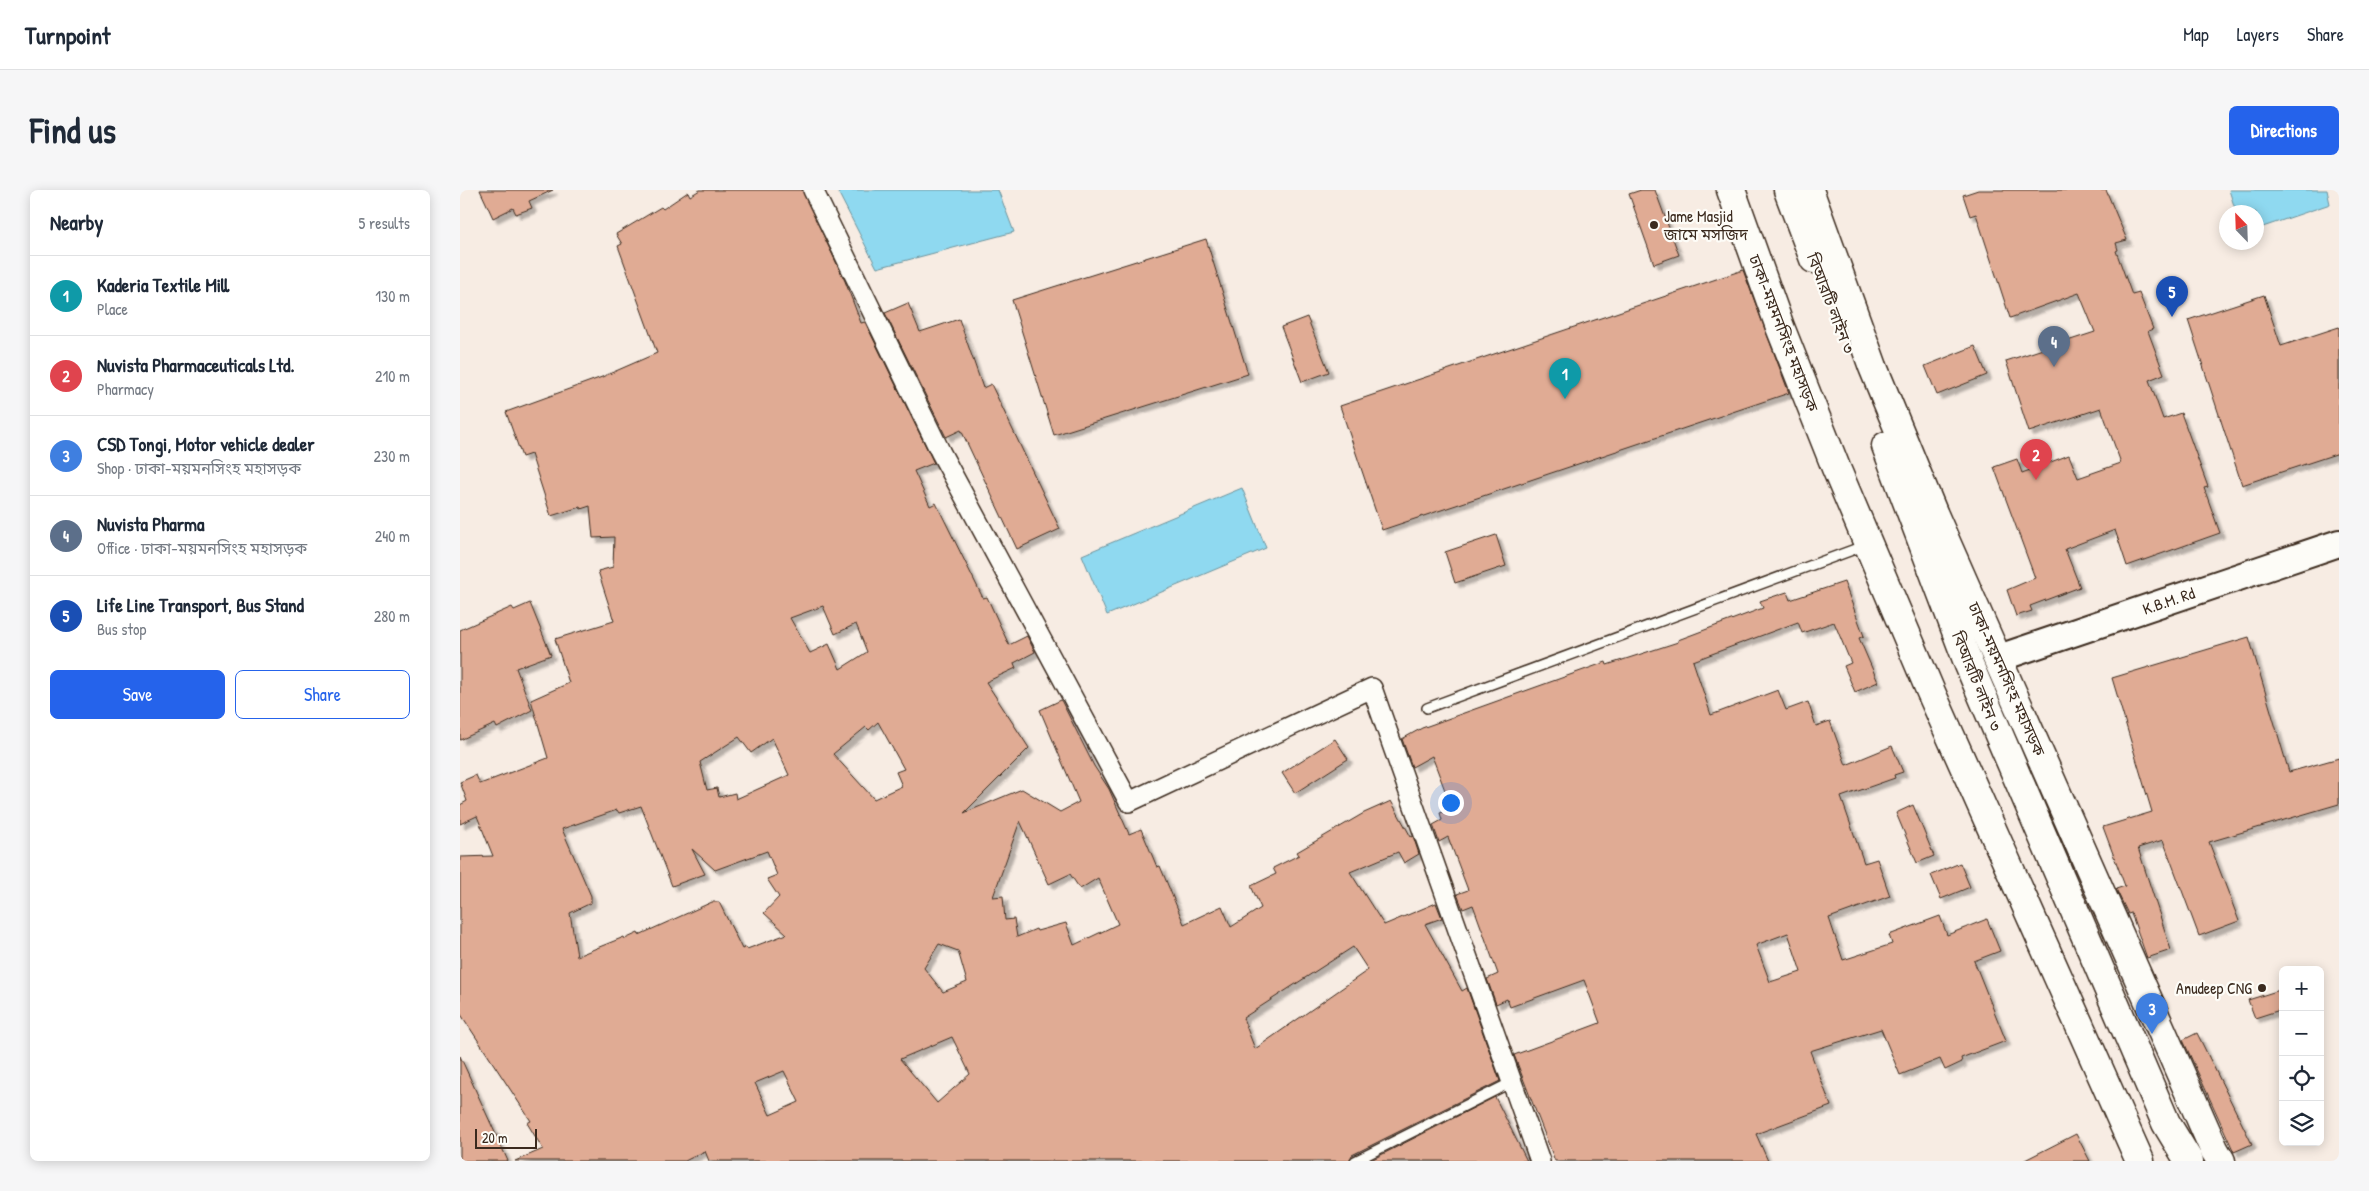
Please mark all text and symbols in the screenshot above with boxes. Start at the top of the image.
text: Turnpoint [25,19,110,51]
text: Map [2183,22,2209,47]
text: Layers [2237,22,2279,47]
text: Share [2307,22,2344,47]
button: Directions [2229,106,2339,155]
text: Find us [30,107,116,154]
place label: Jame Masjid জামে মসজিদ [1663,205,1749,245]
north arrow [2219,205,2264,250]
text: Nearby [50,208,103,237]
text: 5 results [359,212,410,234]
marker: Jame Masjid জামে মসজিদ [1648,219,1660,231]
street label: বিআরটি লাইন ৩ [1801,249,1860,357]
street label: ঢাকা-ময়মনসিংহ মহাসড়ক [1744,251,1824,416]
text: Kaderia Textile Mill [97,272,229,298]
pin: 5 [2156,276,2188,317]
text: 1 [63,285,69,307]
text: 130 m [375,285,410,307]
text: Place [97,298,128,320]
pin: 4 [2038,326,2070,367]
text: Nuvista Pharmaceuticals Ltd. [97,352,294,378]
pin: 1 [1549,358,1581,399]
text: 2 [62,365,70,387]
text: 210 m [375,365,410,387]
text: Pharmacy [97,378,154,400]
text: CSD Tongi, Motor vehicle dealer [97,431,315,457]
pin: 2 [2020,439,2052,480]
text: 3 [62,445,70,467]
text: 230 m [374,445,410,467]
text: Shop · ঢাকা-ময়মনসিংহ মহাসড়ক [97,457,301,479]
text: Nuvista Pharma [97,511,204,537]
text: 4 [63,525,69,547]
text: 240 m [375,525,410,547]
text: Office · ঢাকা-ময়মনসিংহ মহাসড়ক [97,537,307,559]
street label: K.B.M. Rd [2140,582,2197,620]
text: Life Line Transport, Bus Stand [97,592,304,618]
street label: ঢাকা-ময়মনসিংহ মহাসড়ক [1963,598,2051,760]
text: 5 [63,605,69,627]
text: 280 m [374,605,410,627]
text: Bus stop [97,618,146,640]
street label: বিআরটি লাইন ৩ [1947,627,2007,735]
button: Save [50,670,225,719]
button: Share [235,670,410,719]
your location [1438,790,1464,816]
map controls [2279,966,2324,1146]
button: + [2279,966,2324,1011]
place label: Anudeep CNG [2176,977,2252,999]
marker: Anudeep CNG [2256,982,2268,994]
pin: 3 [2136,993,2168,1034]
button: − [2279,1011,2324,1056]
button: locate [2279,1056,2324,1101]
button: layers [2279,1101,2324,1146]
scale bar [475,1126,538,1149]
text: 20 m [482,1128,508,1147]

